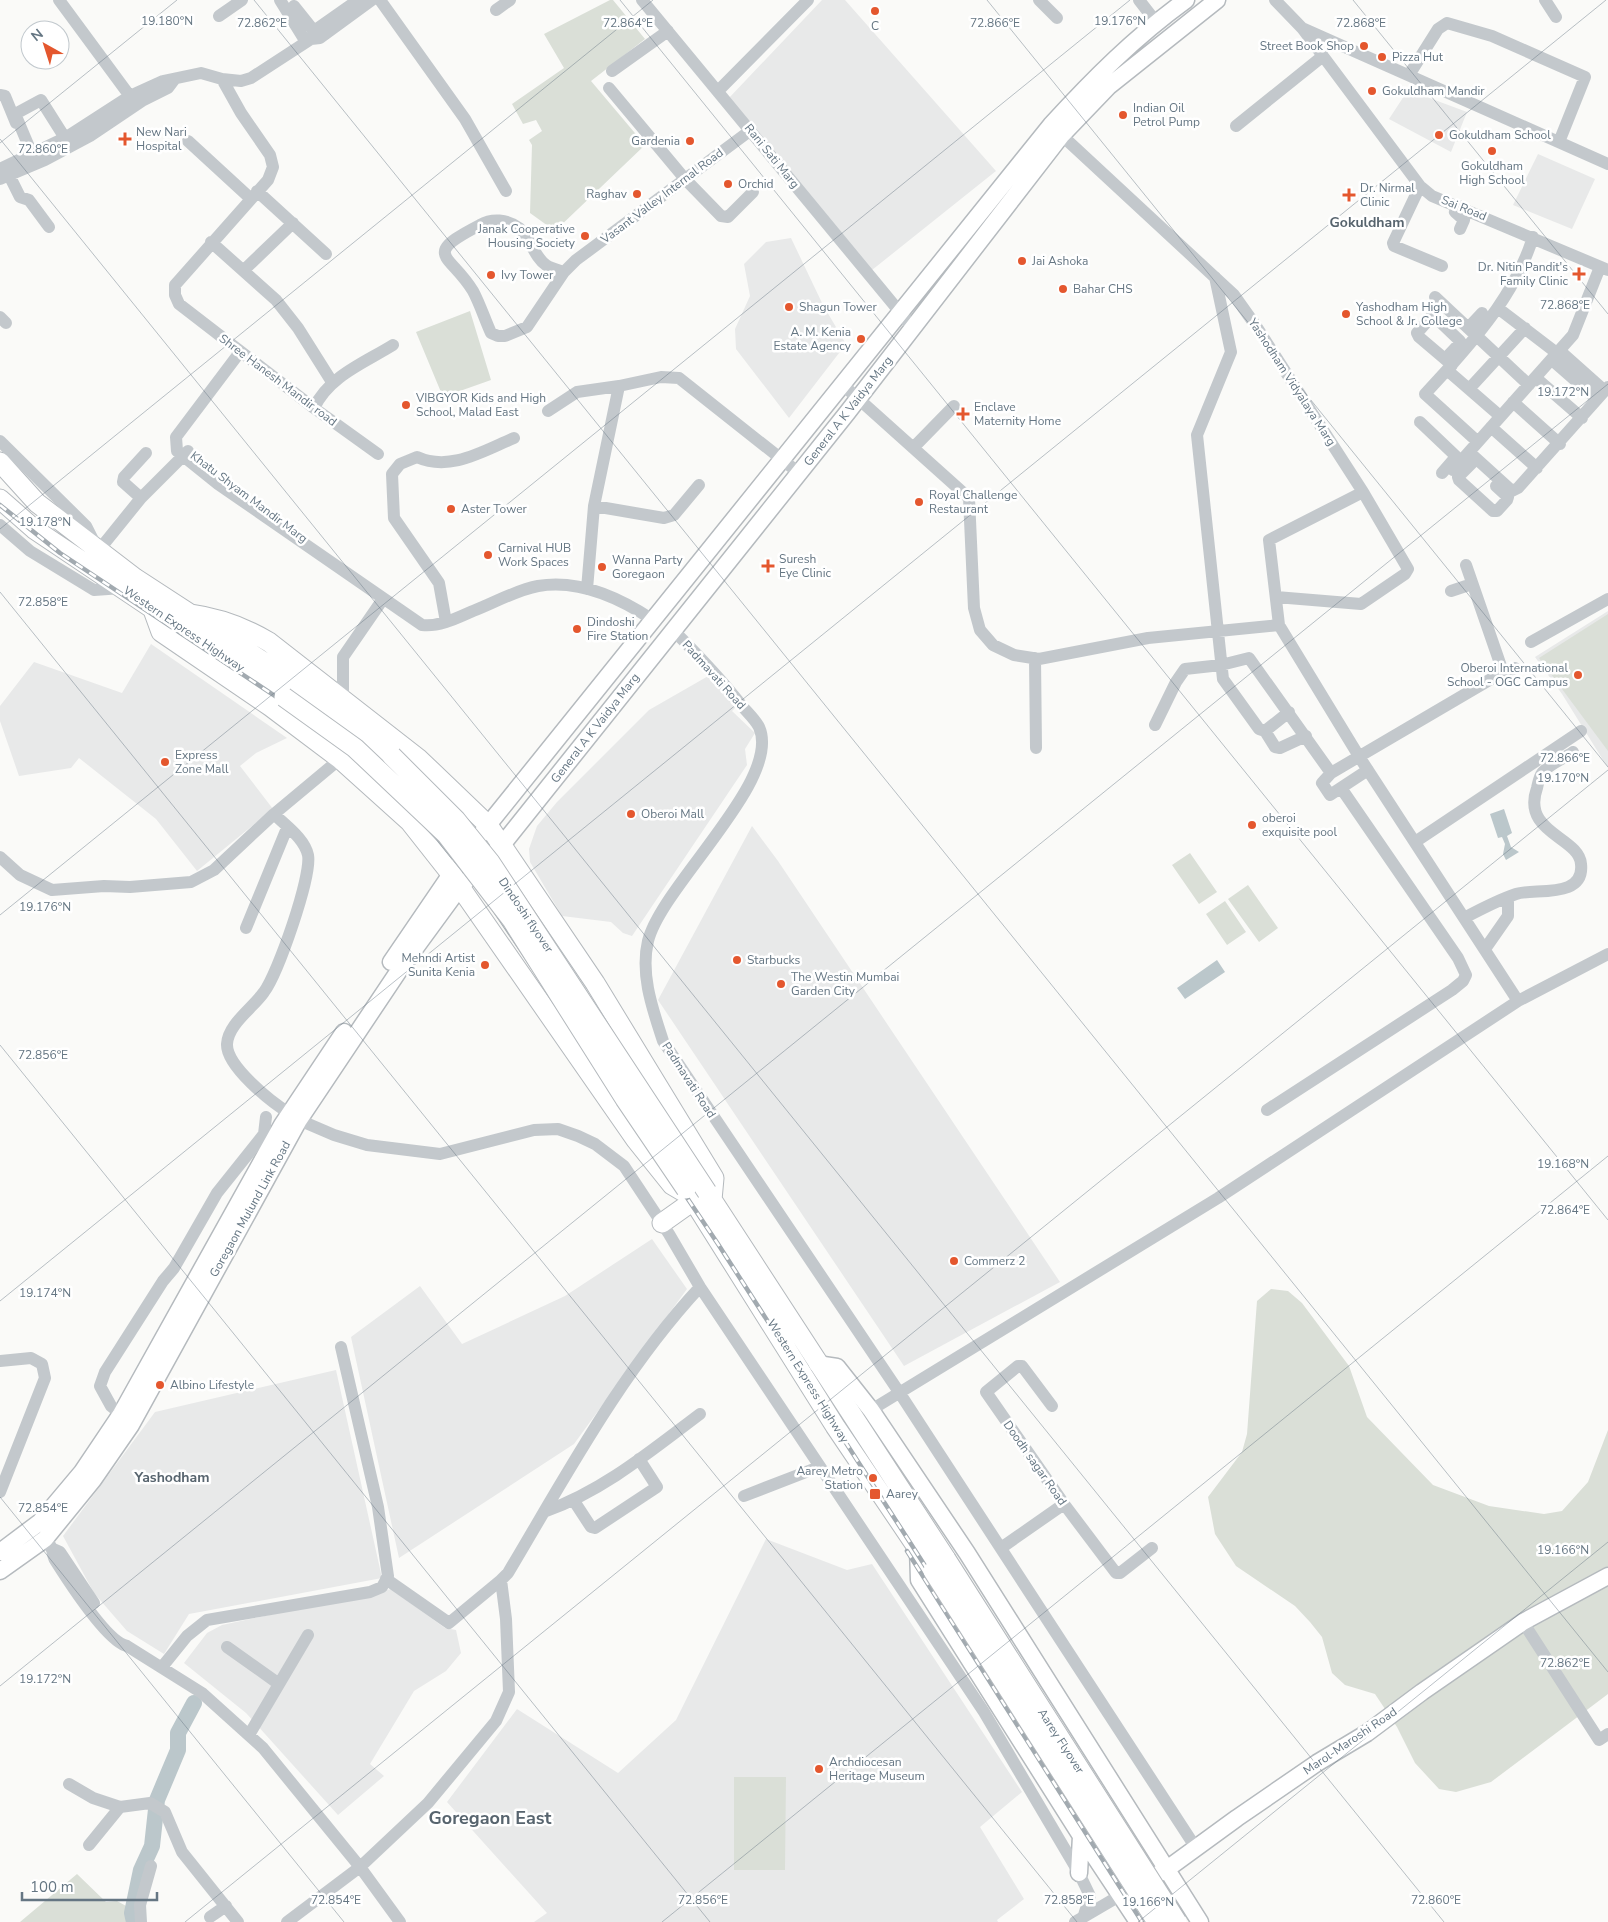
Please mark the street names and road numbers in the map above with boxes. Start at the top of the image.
street label: Rani Sati Marg [741,120,803,192]
street label: Vasant Valley Internal Road [597,145,726,248]
street label: Sai Road [1439,192,1489,224]
street label: Yashodham Vidyalaya Marg [1244,314,1339,449]
street label: Shree Hanesh Mandir road [216,330,340,430]
street label: General A K Vaidya Marg [800,353,896,469]
street label: Khatu Shyam Mandir Marg [187,448,311,546]
street label: Western Express Highway [120,582,248,676]
street label: Padmavati Road [679,637,749,713]
street label: General A K Vaidya Marg [547,670,643,786]
street label: Dindoshi flyover [495,874,557,956]
street label: Padmavati Road [658,1039,720,1121]
street label: Goregaon Mulund Link Road [206,1138,294,1280]
street label: Western Express Highway [763,1316,853,1447]
street label: Doodh sagar Road [1000,1417,1070,1509]
street label: Marol-Maroshi Road [1300,1704,1400,1778]
street label: Aarey Flyover [1034,1705,1088,1777]

